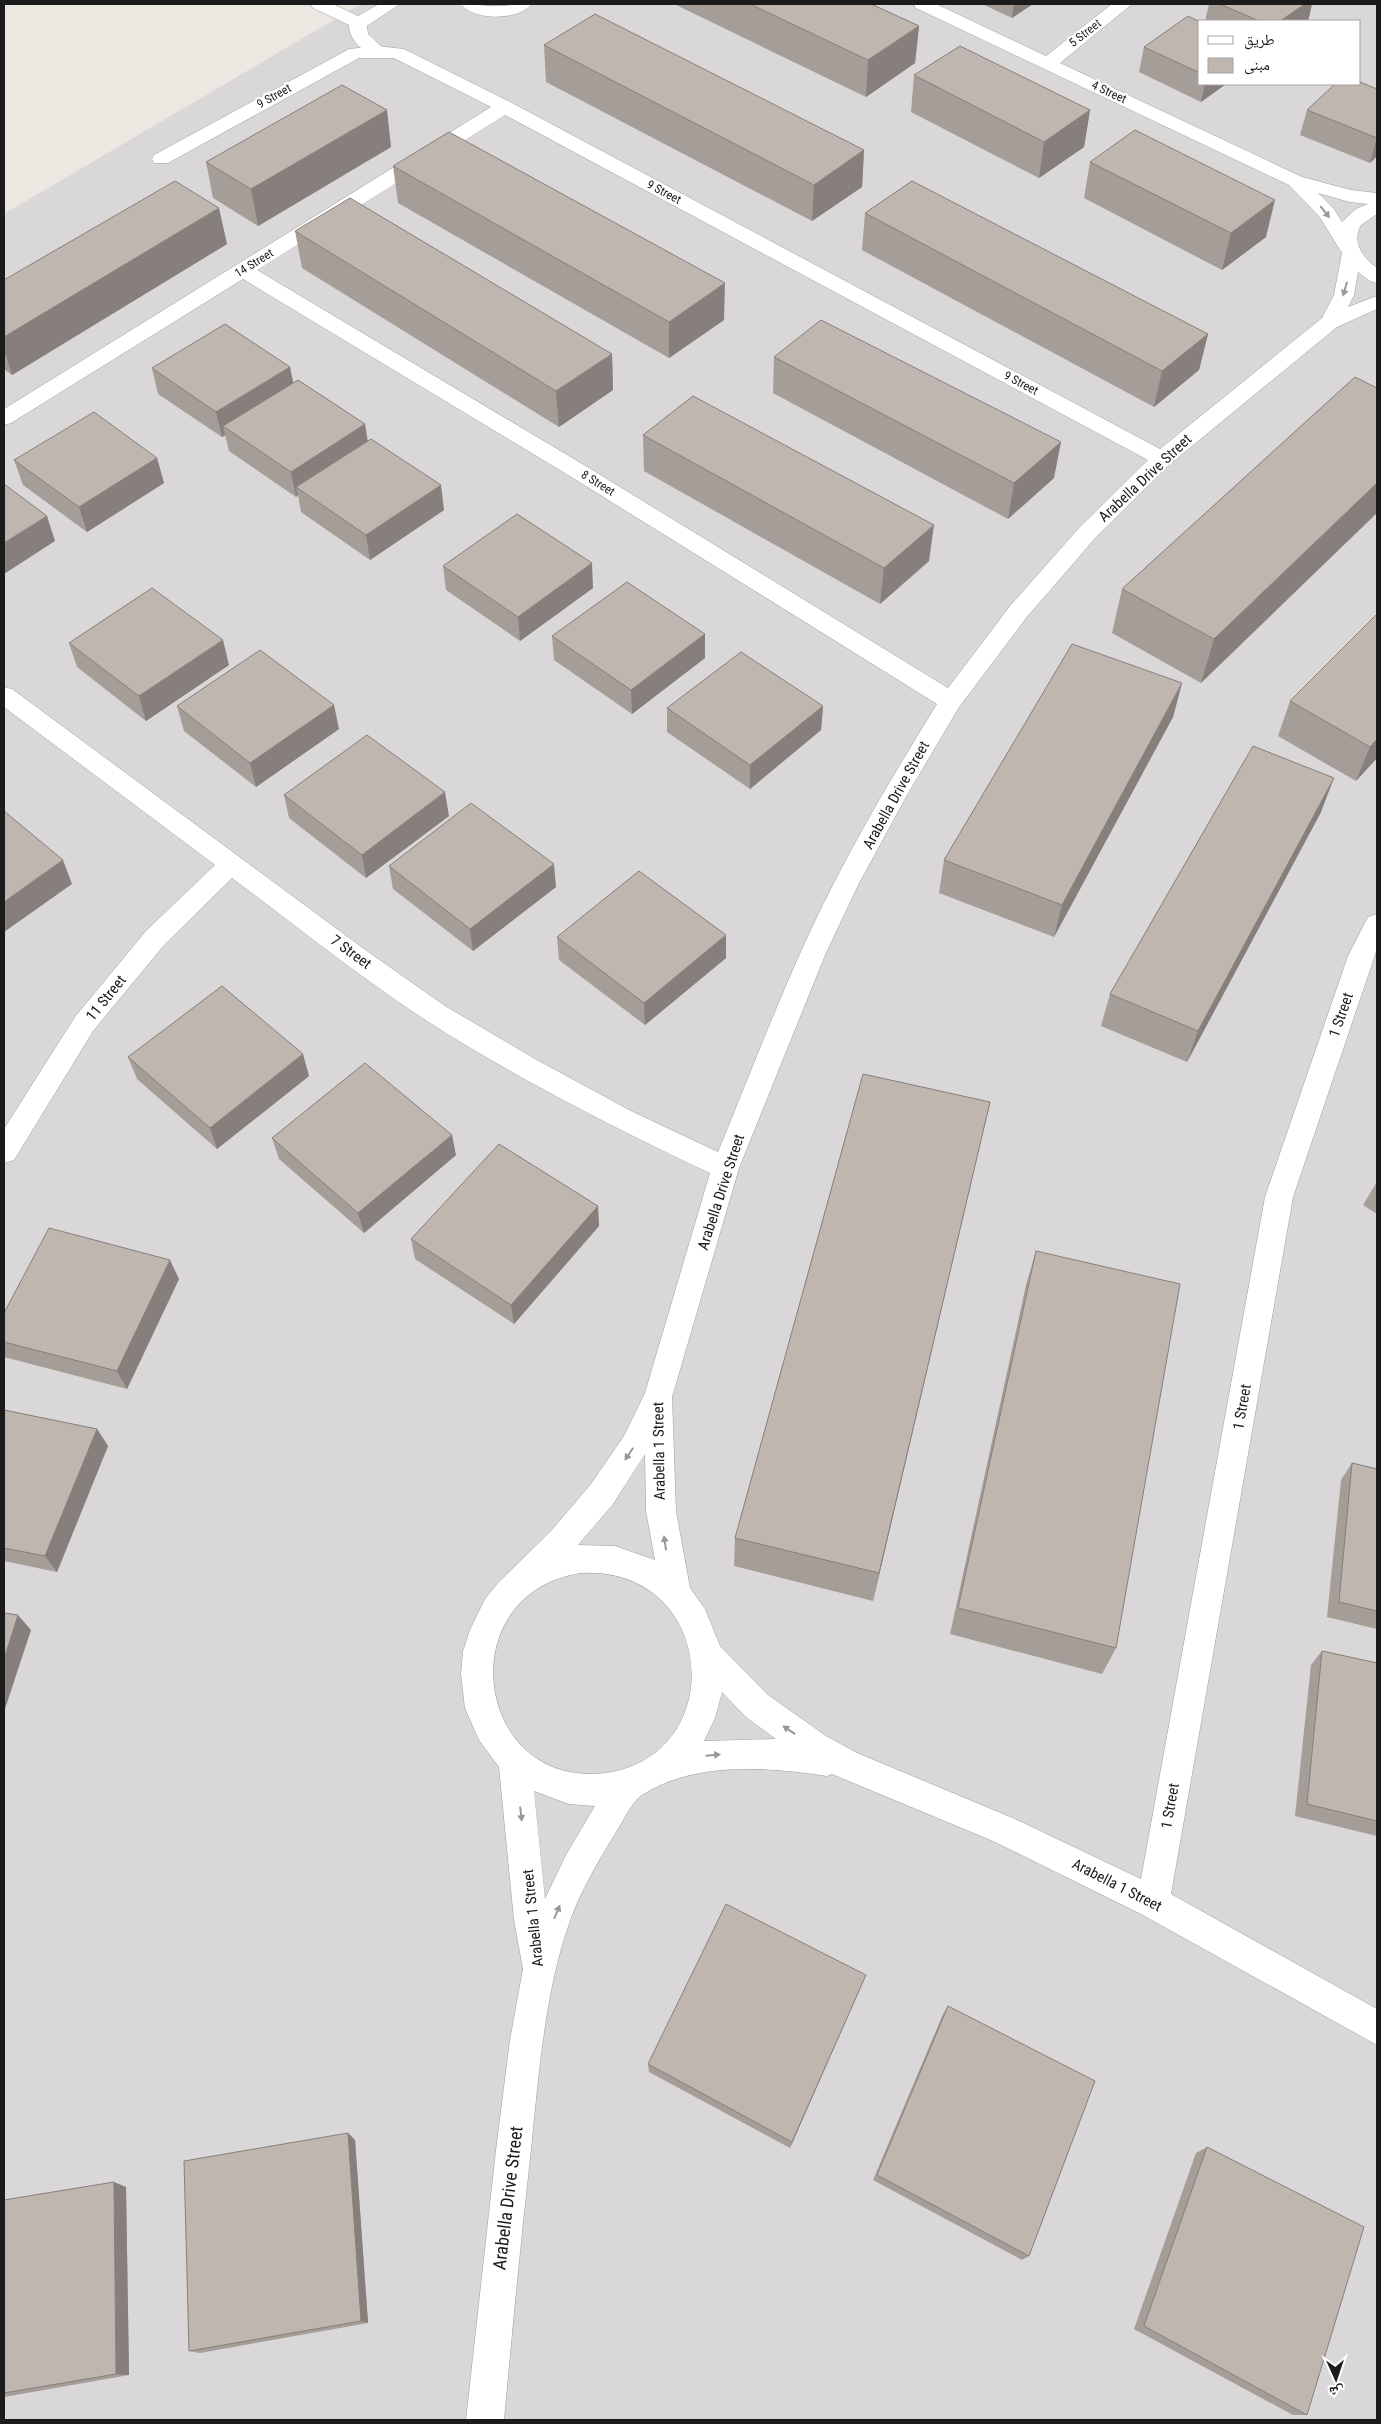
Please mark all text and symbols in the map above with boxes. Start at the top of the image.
street label: 5 Street [1066,16,1104,50]
legend [1198,20,1361,85]
text: طريق [1244,31,1275,50]
text: مبنى [1244,56,1270,75]
street label: 4 Street [1089,78,1129,106]
street label: 9 Street [255,81,294,111]
street label: 9 Street [644,177,684,207]
one-way arrow [1320,205,1331,218]
street label: 14 Street [232,246,276,280]
one-way arrow [1340,282,1348,297]
street label: 9 Street [1001,368,1041,398]
street label: Arabella Drive Street [1095,430,1195,526]
street label: 8 Street [579,467,618,499]
street label: Arabella Drive Street [859,738,933,852]
street label: 7 Street [327,931,375,973]
street label: 11 Street [82,972,130,1024]
street label: 1 Street [1325,990,1357,1040]
street label: Arabella Drive Street [694,1132,748,1252]
street label: 1 Street [1229,1383,1255,1431]
street label: Arabella 1 Street [649,1402,669,1500]
one-way arrow [624,1447,634,1460]
one-way arrow [661,1534,669,1550]
one-way arrow [782,1725,796,1735]
one-way arrow [706,1751,722,1759]
street label: 1 Street [1157,1782,1183,1830]
one-way arrow [517,1806,525,1822]
street label: Arabella 1 Street [1069,1855,1165,1915]
street label: Arabella 1 Street [519,1868,547,1968]
one-way arrow [554,1905,561,1920]
street label: Arabella Drive Street [488,2125,527,2271]
north arrow [1311,2354,1361,2404]
text: ش [1329,2383,1345,2400]

